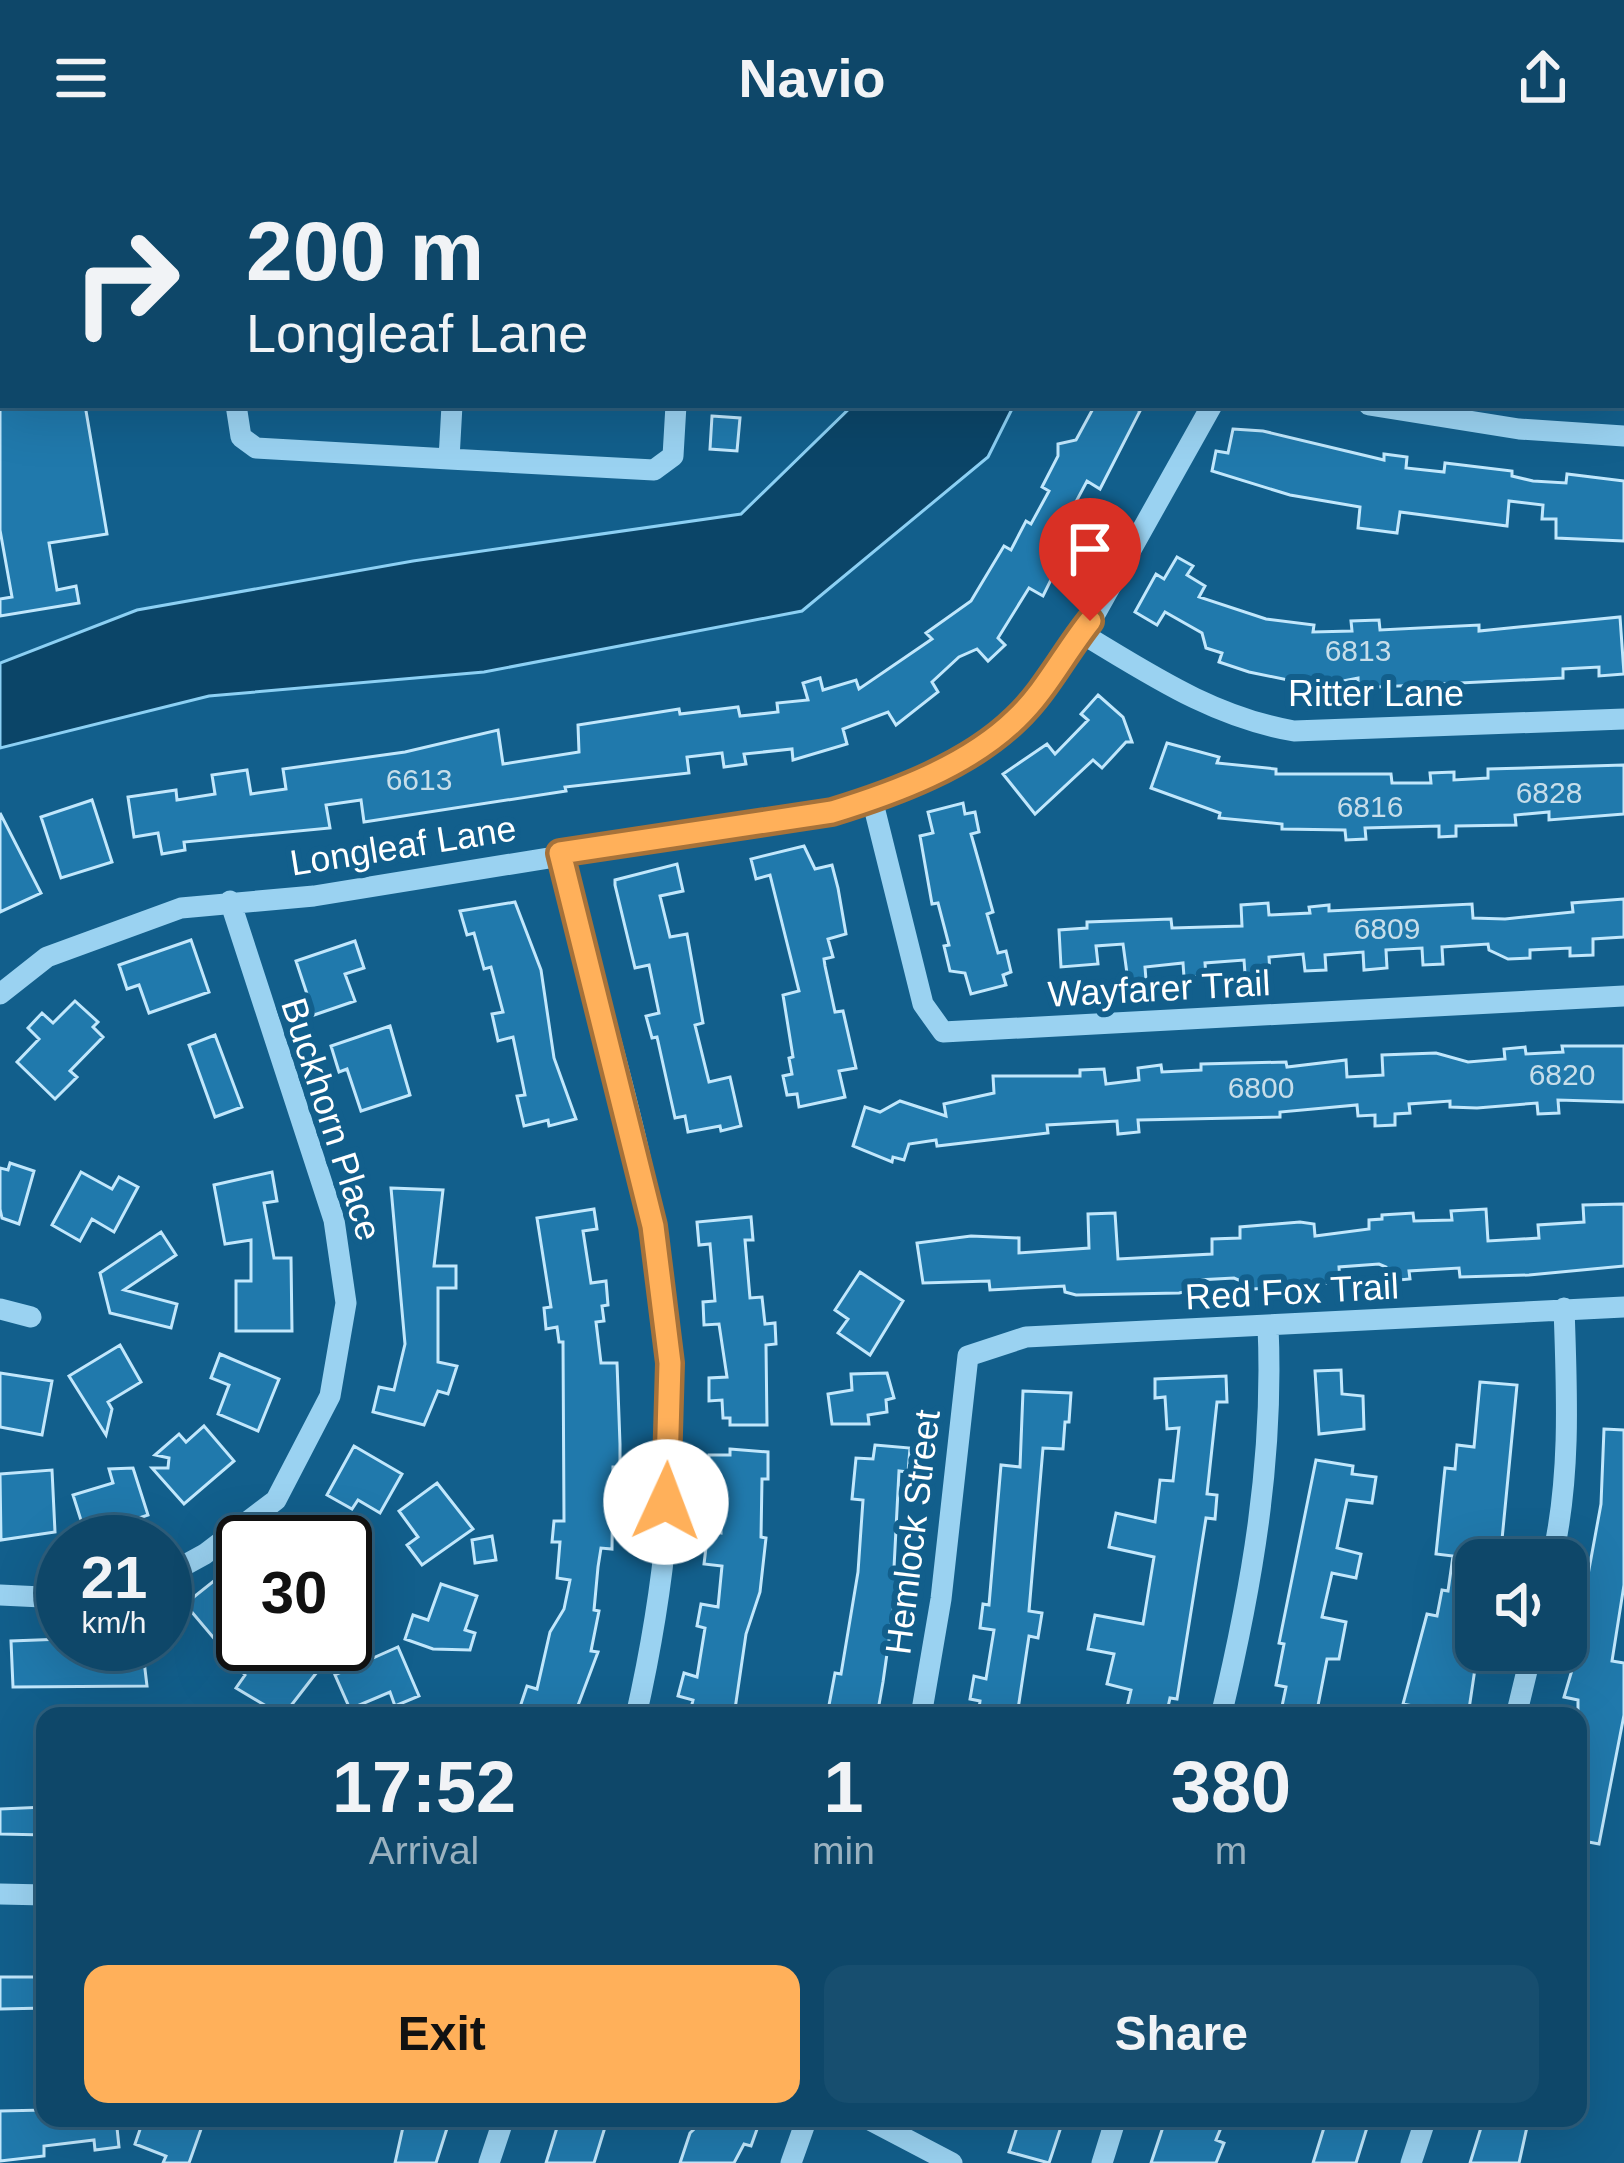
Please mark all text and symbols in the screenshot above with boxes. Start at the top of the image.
icon: menu [48,45,114,111]
icon: share [1510,45,1576,111]
text: Navio [738,48,886,108]
icon: right [48,204,204,360]
text: 200 m [246,204,484,298]
text: Longleaf Lane [246,303,588,363]
pin [1039,498,1141,621]
icon: arrive [1057,516,1123,582]
house number: 6813 [1325,634,1391,667]
street label: Ritter Lane [1288,673,1464,714]
house number: 6613 [386,763,452,796]
house number: 6828 [1516,776,1582,809]
house number: 6816 [1337,790,1403,823]
street label: Longleaf Lane [287,807,519,884]
house number: 6809 [1354,912,1420,945]
street label: Wayfarer Trail [1047,962,1271,1015]
street label: Buckhorn Place [273,993,390,1245]
house number: 6820 [1529,1058,1595,1091]
house number: 6800 [1228,1071,1294,1104]
street label: Red Fox Trail [1184,1265,1400,1318]
street label: Hemlock Street [877,1407,948,1657]
position arrow [603,1439,729,1565]
speed limit sign: 30 [216,1515,372,1671]
map controls [1455,1539,1587,1671]
button: sound [1455,1539,1587,1671]
text: 21 [81,1544,147,1611]
text: km/h [81,1606,147,1639]
text: 17:52 [332,1747,516,1827]
text: 1 [823,1747,864,1827]
text: 380 [1171,1747,1291,1827]
text: Arrival [369,1829,479,1872]
text: min [812,1829,875,1872]
text: m [1215,1829,1247,1872]
button: Exit [84,1965,800,2103]
button: Share [824,1965,1539,2103]

